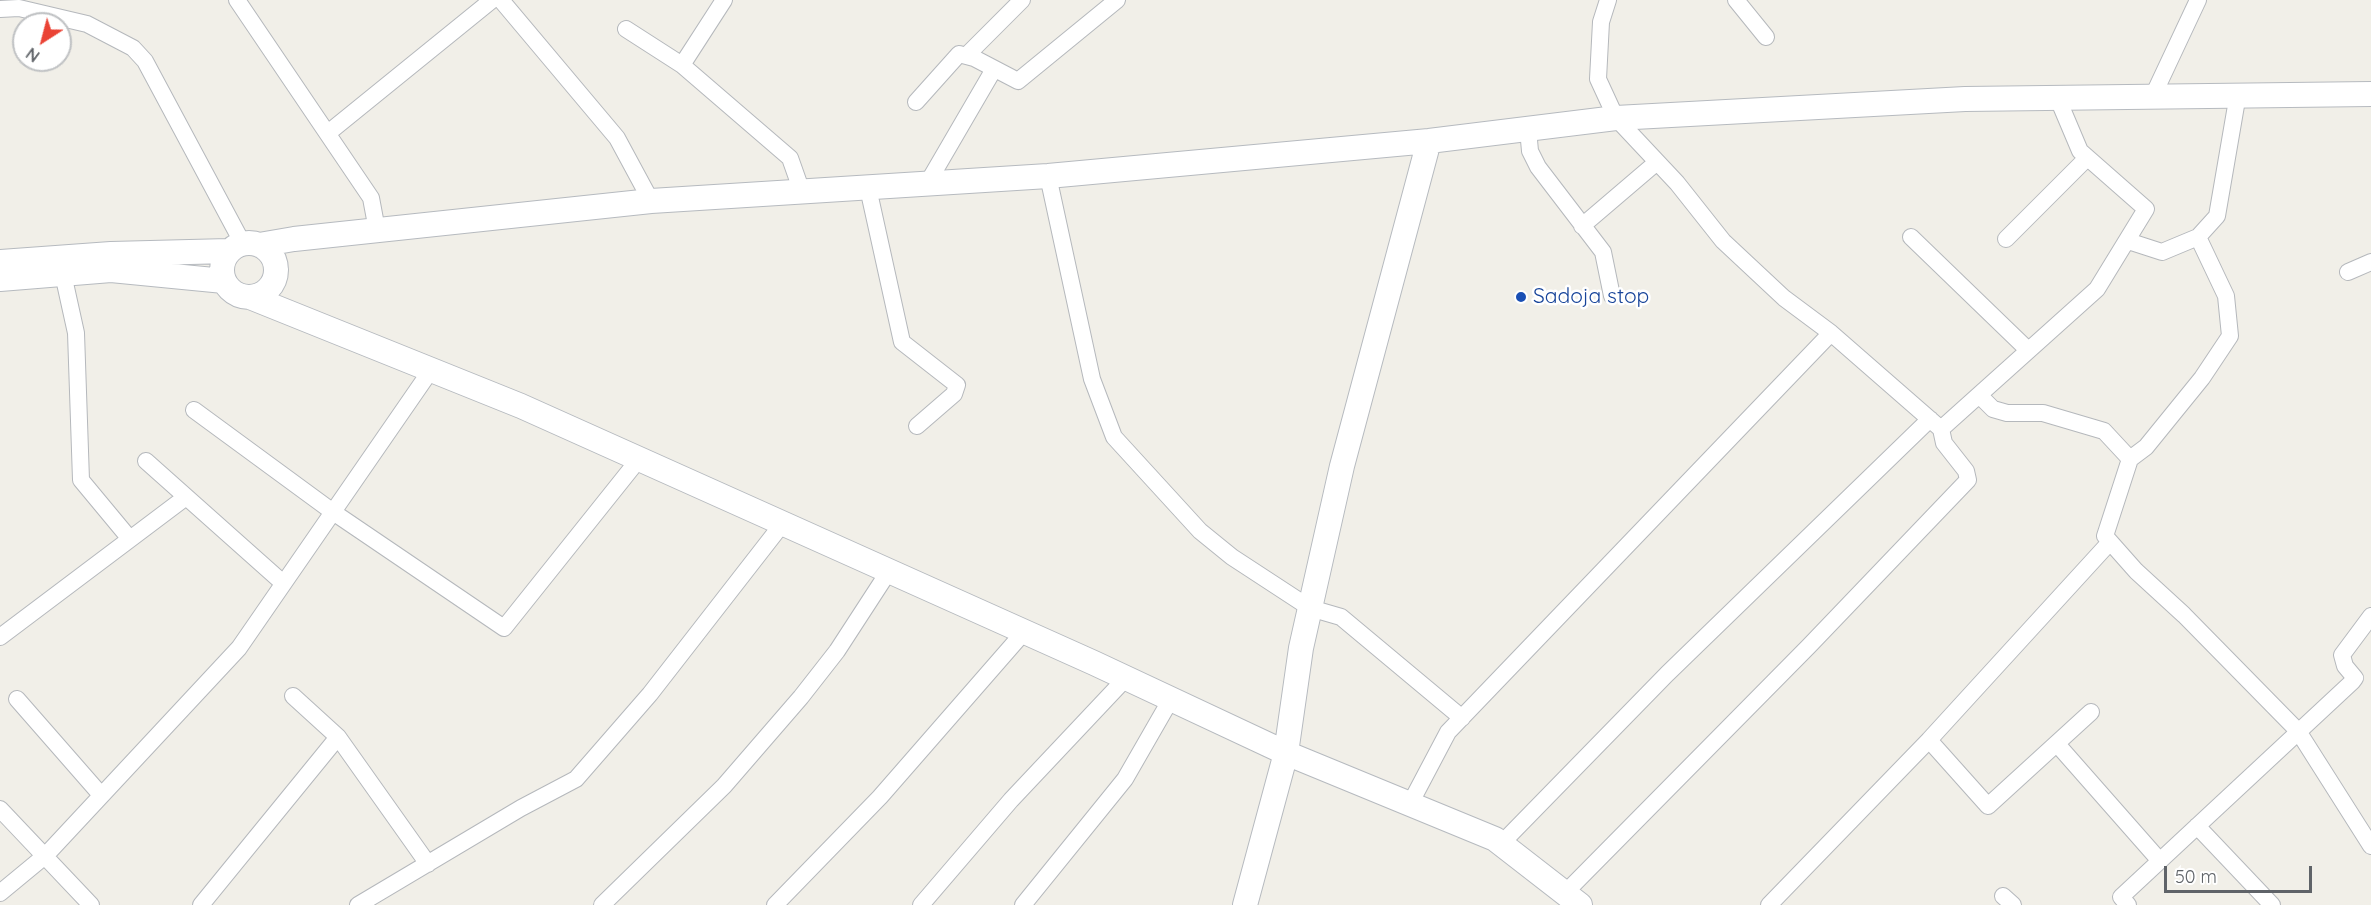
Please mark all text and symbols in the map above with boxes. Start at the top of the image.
north arrow [12,12,72,72]
text: N [22,43,43,66]
place label: Sadoja stop [1533,284,1649,310]
marker: Sadoja stop [1514,290,1528,304]
scale bar [2167,854,2316,892]
text: 50 m [2175,865,2217,888]

